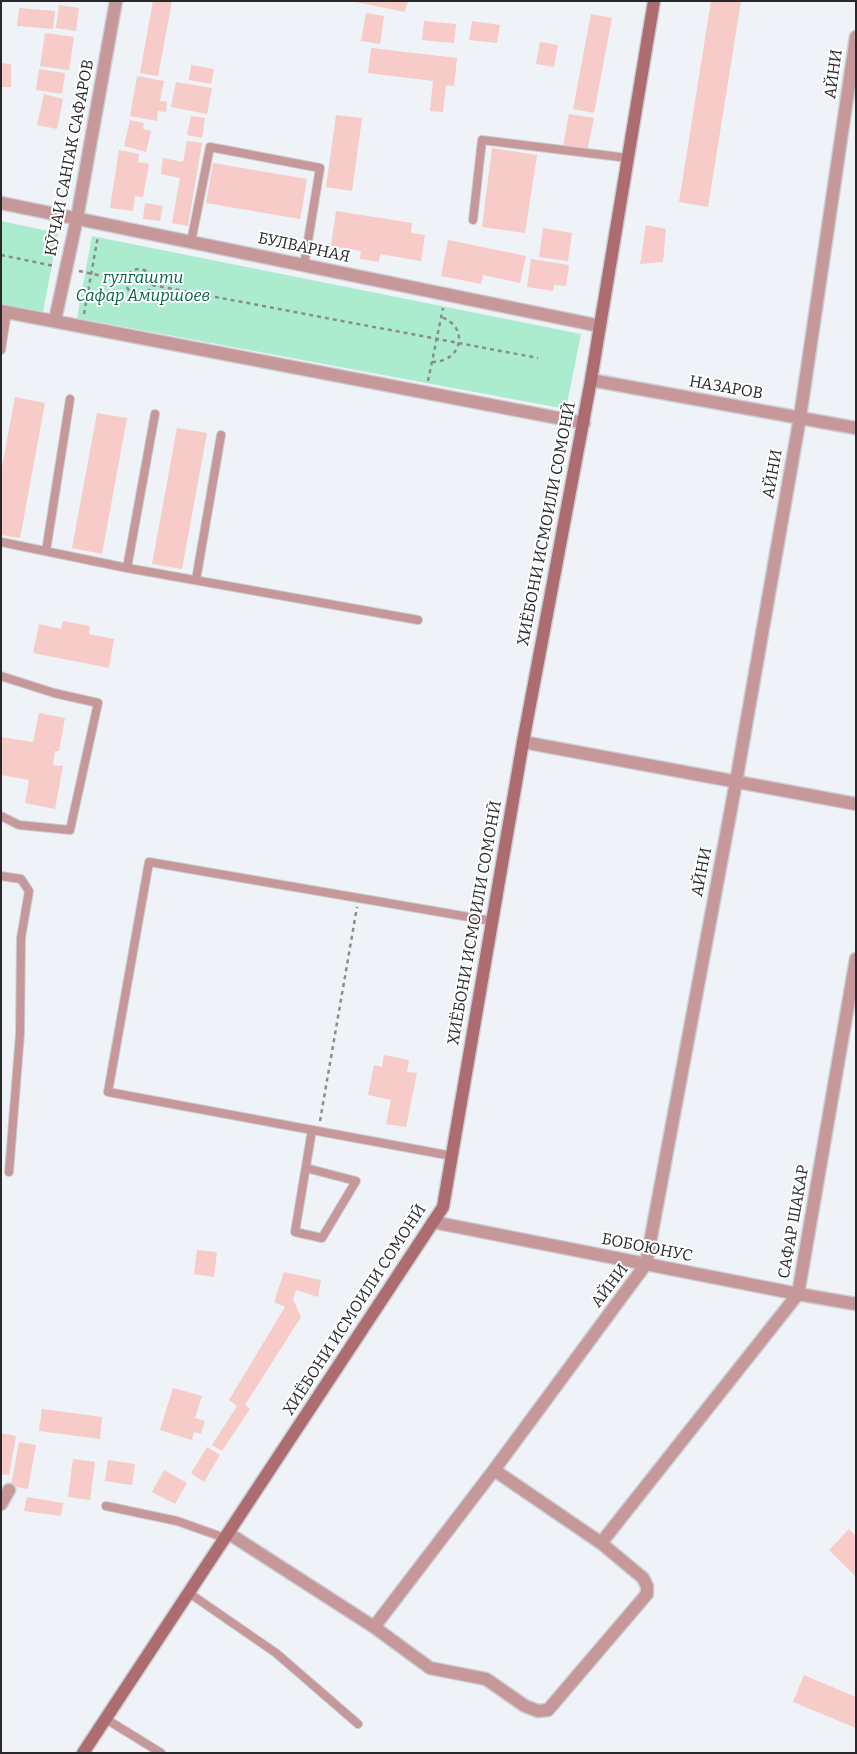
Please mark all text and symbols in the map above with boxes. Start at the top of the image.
street label: АЙНИ [821,48,847,100]
street label: КӮЧАИ САНГАК САФАРОВ [41,58,99,258]
street label: БУЛВАРНАЯ [256,229,352,267]
park label: гулгашти Сафар Амиршоев [76,269,210,307]
street label: НАЗАРОВ [688,372,764,404]
street label: ХИЁБОНИ ИСМОИЛИ СОМОНӢ [514,401,580,647]
street label: АЙНИ [759,448,787,500]
street label: ХИЁБОНИ ИСМОИЛИ СОМОНӢ [444,799,506,1047]
street label: АЙНИ [688,846,716,898]
street label: САФАР ШАКАР [775,1164,813,1280]
street label: ХИЁБОНИ ИСМОИЛИ СОМОНӢ [280,1201,430,1419]
street label: БОБОЮНУС [600,1230,694,1266]
street label: АЙНИ [587,1260,633,1312]

